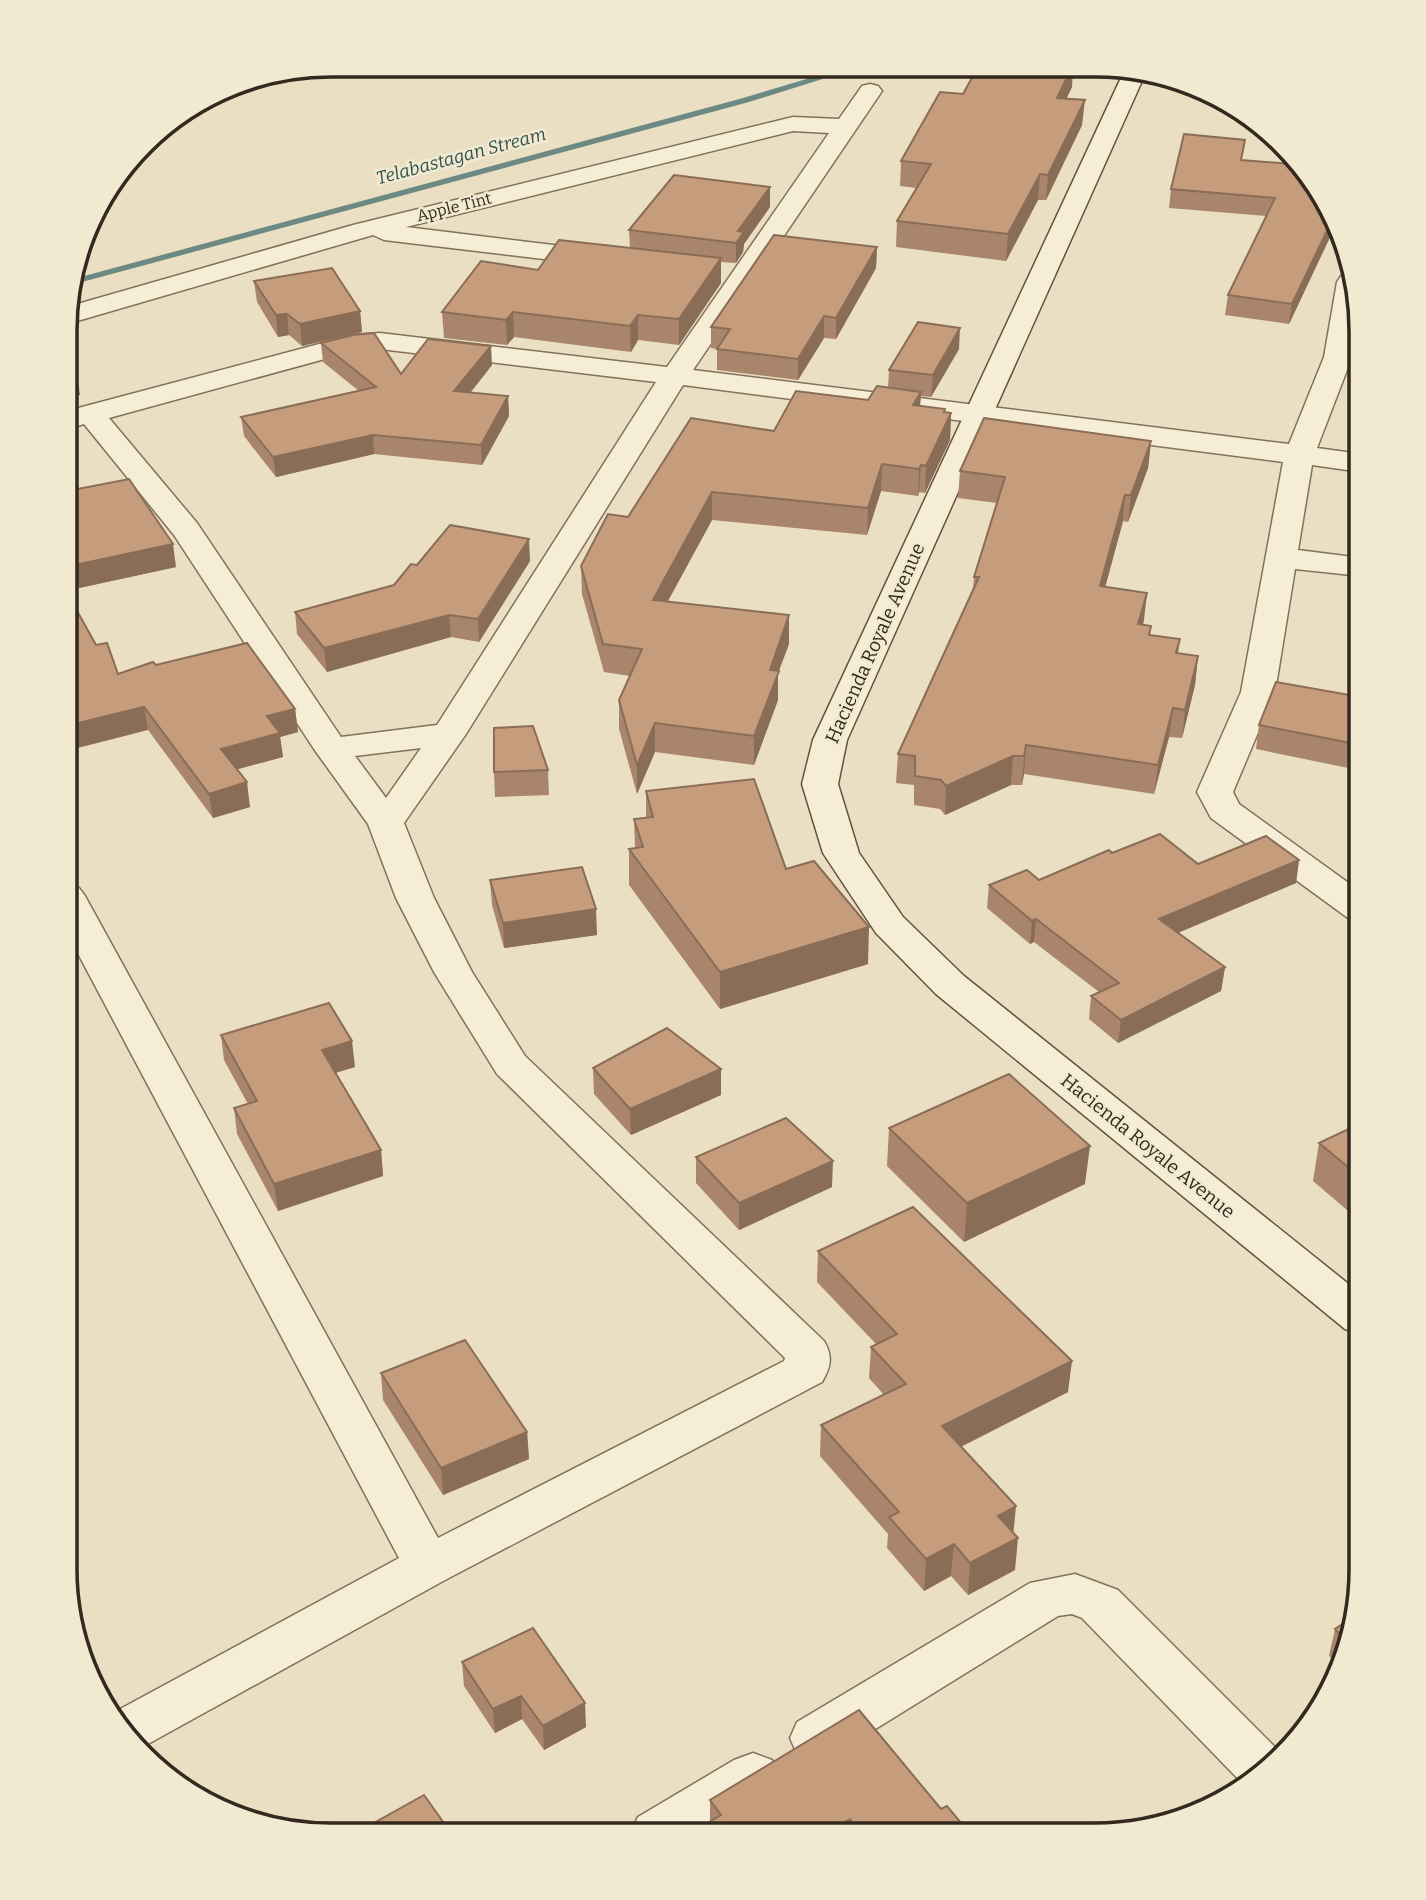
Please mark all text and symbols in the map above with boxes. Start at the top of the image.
water label: Telabastagan Stream [374,123,548,189]
street label: Apple Tint [415,189,494,225]
street label: Hacienda Royale Avenue [820,539,930,747]
street label: Hacienda Royale Avenue [1056,1069,1240,1223]

